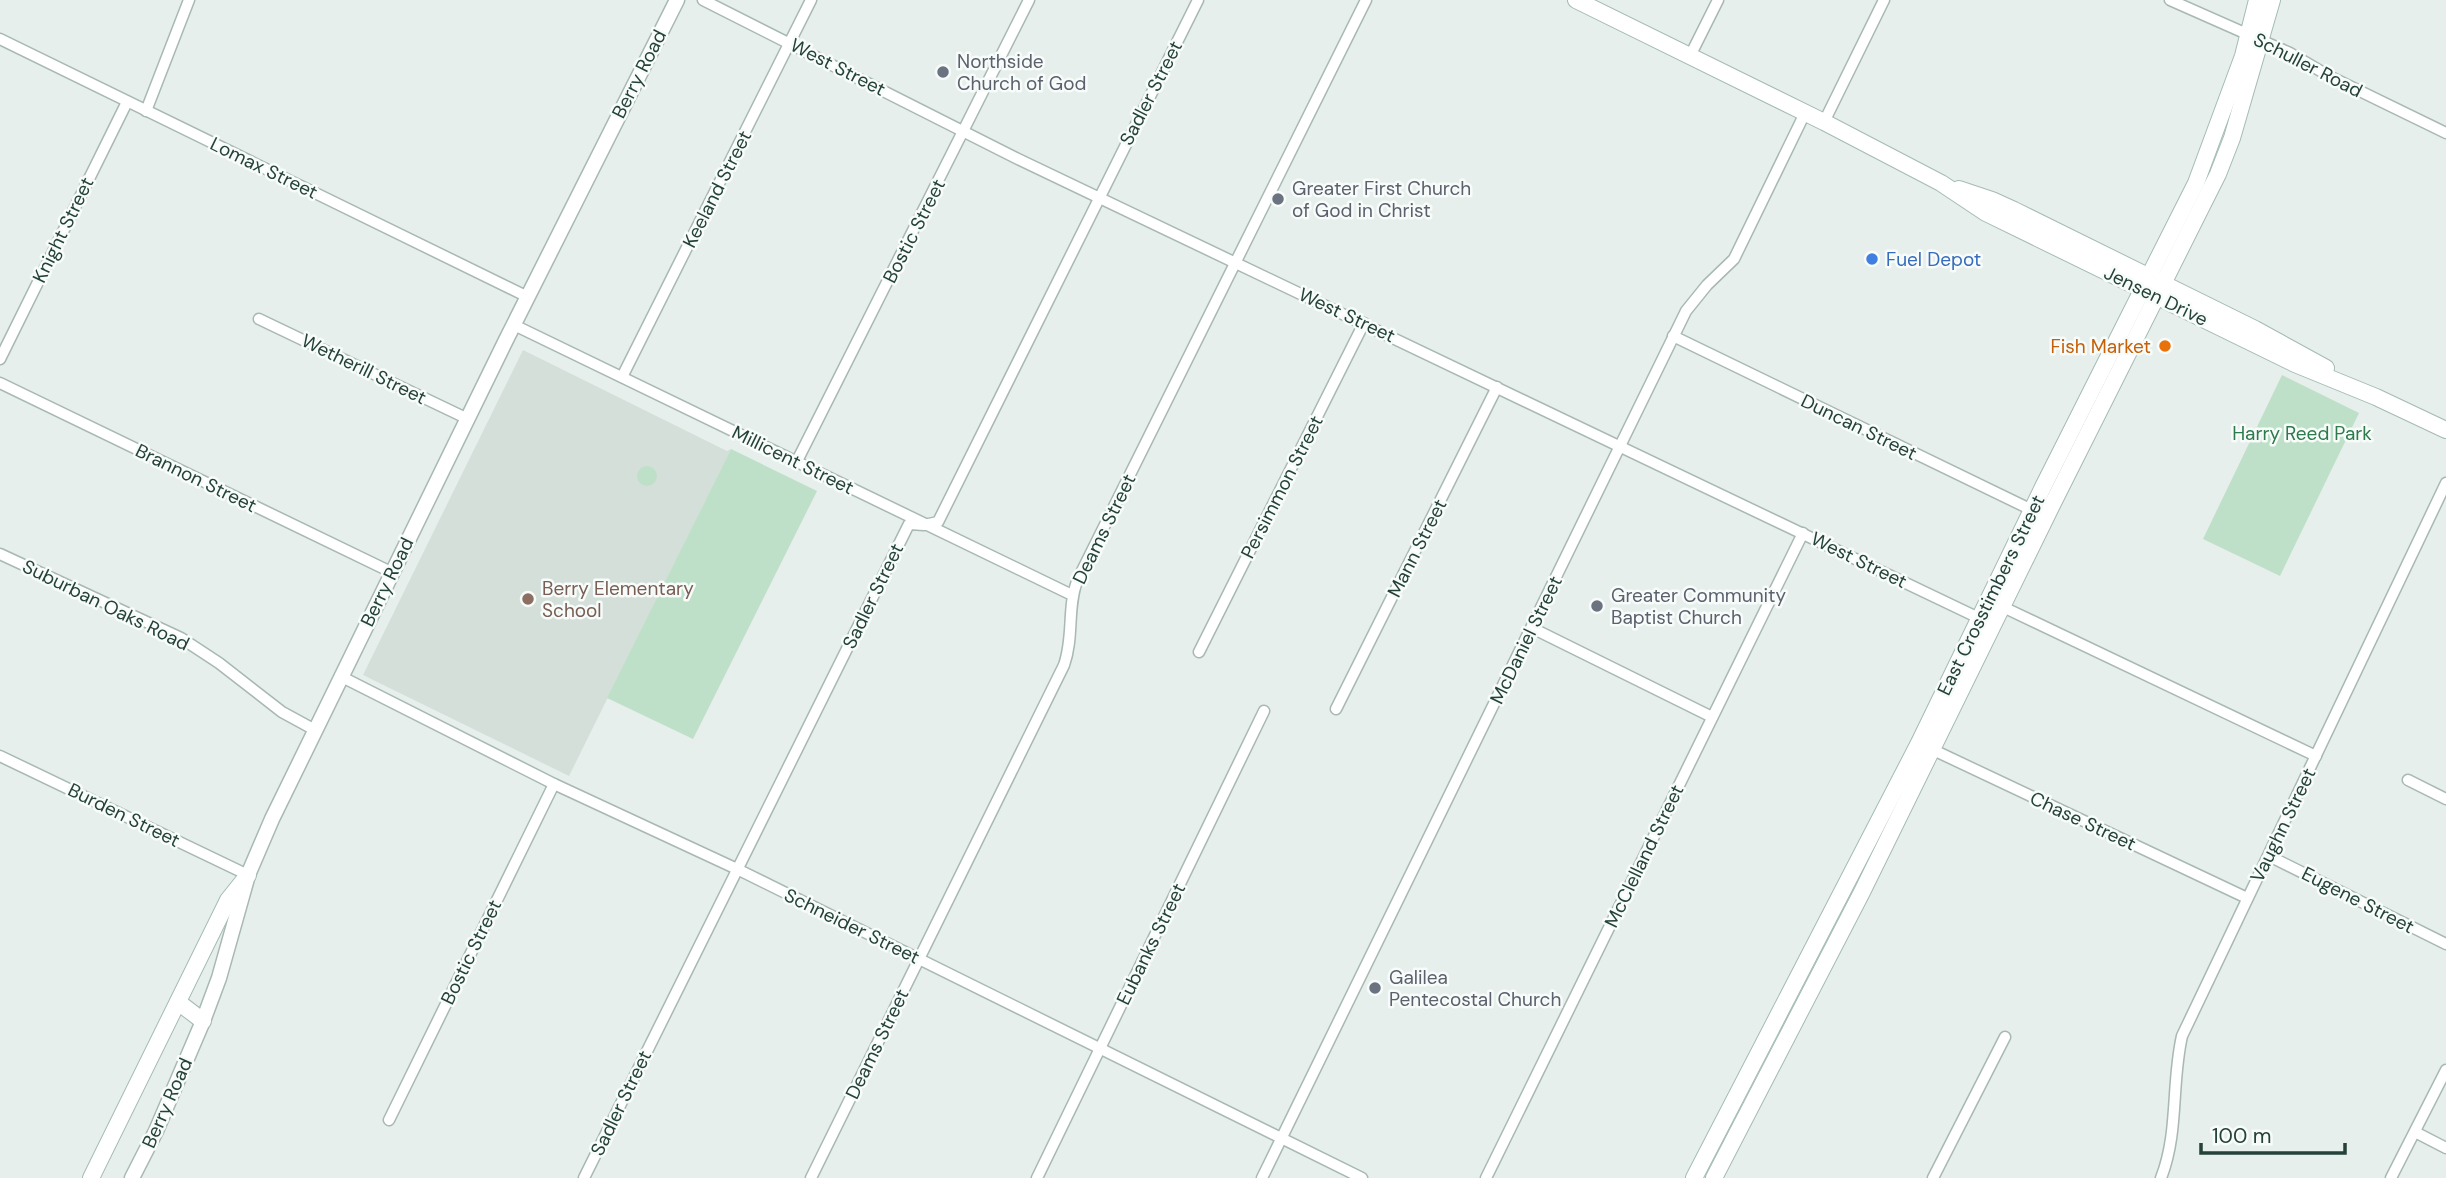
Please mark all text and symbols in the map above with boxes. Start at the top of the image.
street label: Berry Road [606,25,672,123]
street label: Schuller Road [2249,27,2367,103]
street label: West Street [786,32,890,102]
street label: Sadler Street [1114,36,1188,150]
place label: Northside Church of God [957,49,1086,96]
marker: Northside Church of God [935,64,951,80]
street label: Keeland Street [677,126,757,252]
street label: Lomax Street [206,131,322,205]
street label: Knight Street [27,173,99,287]
street label: Bostic Street [877,175,951,287]
place label: Greater First Church of God in Christ [1292,176,1471,223]
marker: Greater First Church of God in Christ [1270,191,1286,207]
place label: Fuel Depot [1886,247,1981,272]
marker: Fuel Depot [1864,251,1880,267]
street label: Jensen Drive [2100,260,2212,332]
street label: West Street [1295,282,1399,348]
street label: Wetherill Street [297,328,431,410]
place label: Fish Market [2051,334,2151,359]
marker: Fish Market [2157,338,2173,354]
street label: Duncan Street [1797,388,1921,466]
street label: Persimmon Street [1235,411,1329,563]
street label: Millicent Street [728,420,858,500]
park label: Harry Reed Park [2232,421,2372,446]
street label: Brannon Street [131,438,261,518]
street label: Deams Street [1067,470,1141,588]
street label: East Crosstimbers Street [1932,491,2050,699]
street label: Mann Street [1382,495,1452,601]
street label: West Street [1807,526,1911,594]
street label: Berry Road [355,533,419,631]
street label: Sadler Street [837,539,909,653]
street label: Suburban Oaks Road [18,554,194,656]
street label: McDaniel Street [1484,572,1568,708]
place label: Berry Elementary School [542,576,694,623]
place label: Greater Community Baptist Church [1611,583,1787,630]
marker: Berry Elementary School [520,591,536,607]
marker: Greater Community Baptist Church [1589,598,1605,614]
street label: Vaughn Street [2245,764,2321,886]
street label: Burden Street [64,777,184,853]
street label: McClelland Street [1599,780,1689,932]
street label: Chase Street [2026,786,2140,856]
street label: Eugene Street [2297,861,2419,939]
street label: Eubanks Street [1111,879,1191,1009]
street label: Schneider Street [780,882,924,970]
street label: Bostic Street [435,895,507,1009]
place label: Galilea Pentecostal Church [1389,965,1561,1012]
marker: Galilea Pentecostal Church [1367,980,1383,996]
street label: Deams Street [840,985,914,1103]
street label: Sadler Street [585,1046,657,1160]
street label: Berry Road [136,1054,198,1152]
scale bar [2201,1112,2344,1156]
text: 100 m [2212,1122,2272,1150]

